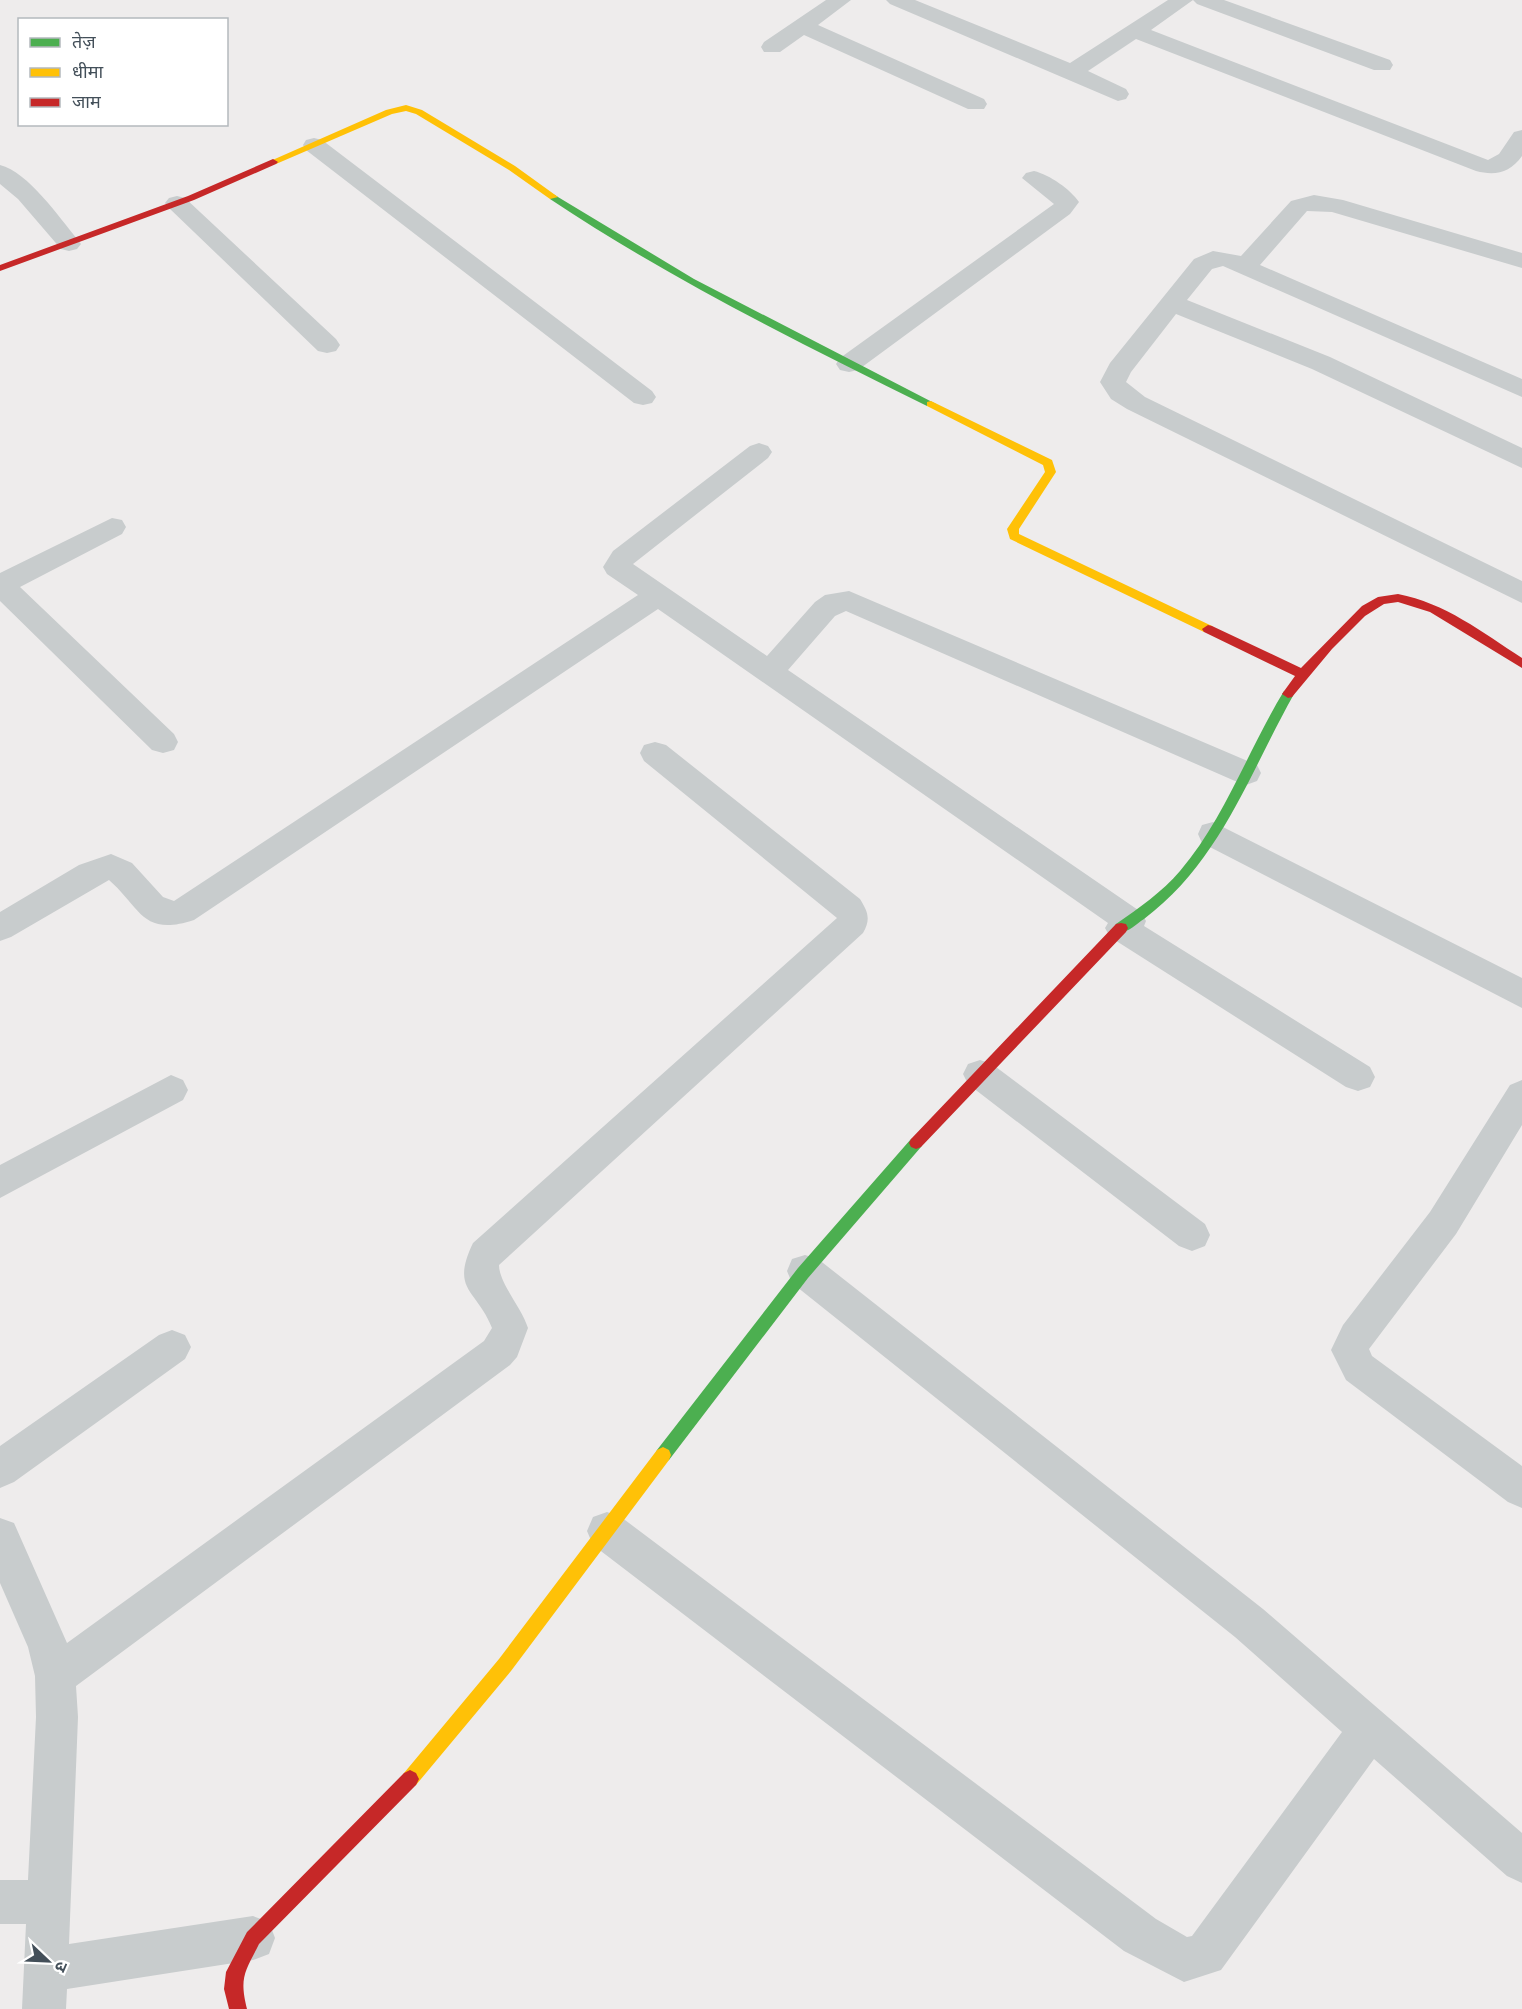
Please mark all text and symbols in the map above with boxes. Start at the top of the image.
legend [18,18,228,126]
text: तेज़ [72,31,96,52]
text: धीमा [72,62,103,82]
text: जाम [72,94,102,112]
north arrow [18,1931,78,1991]
text: उ [51,1959,70,1974]

